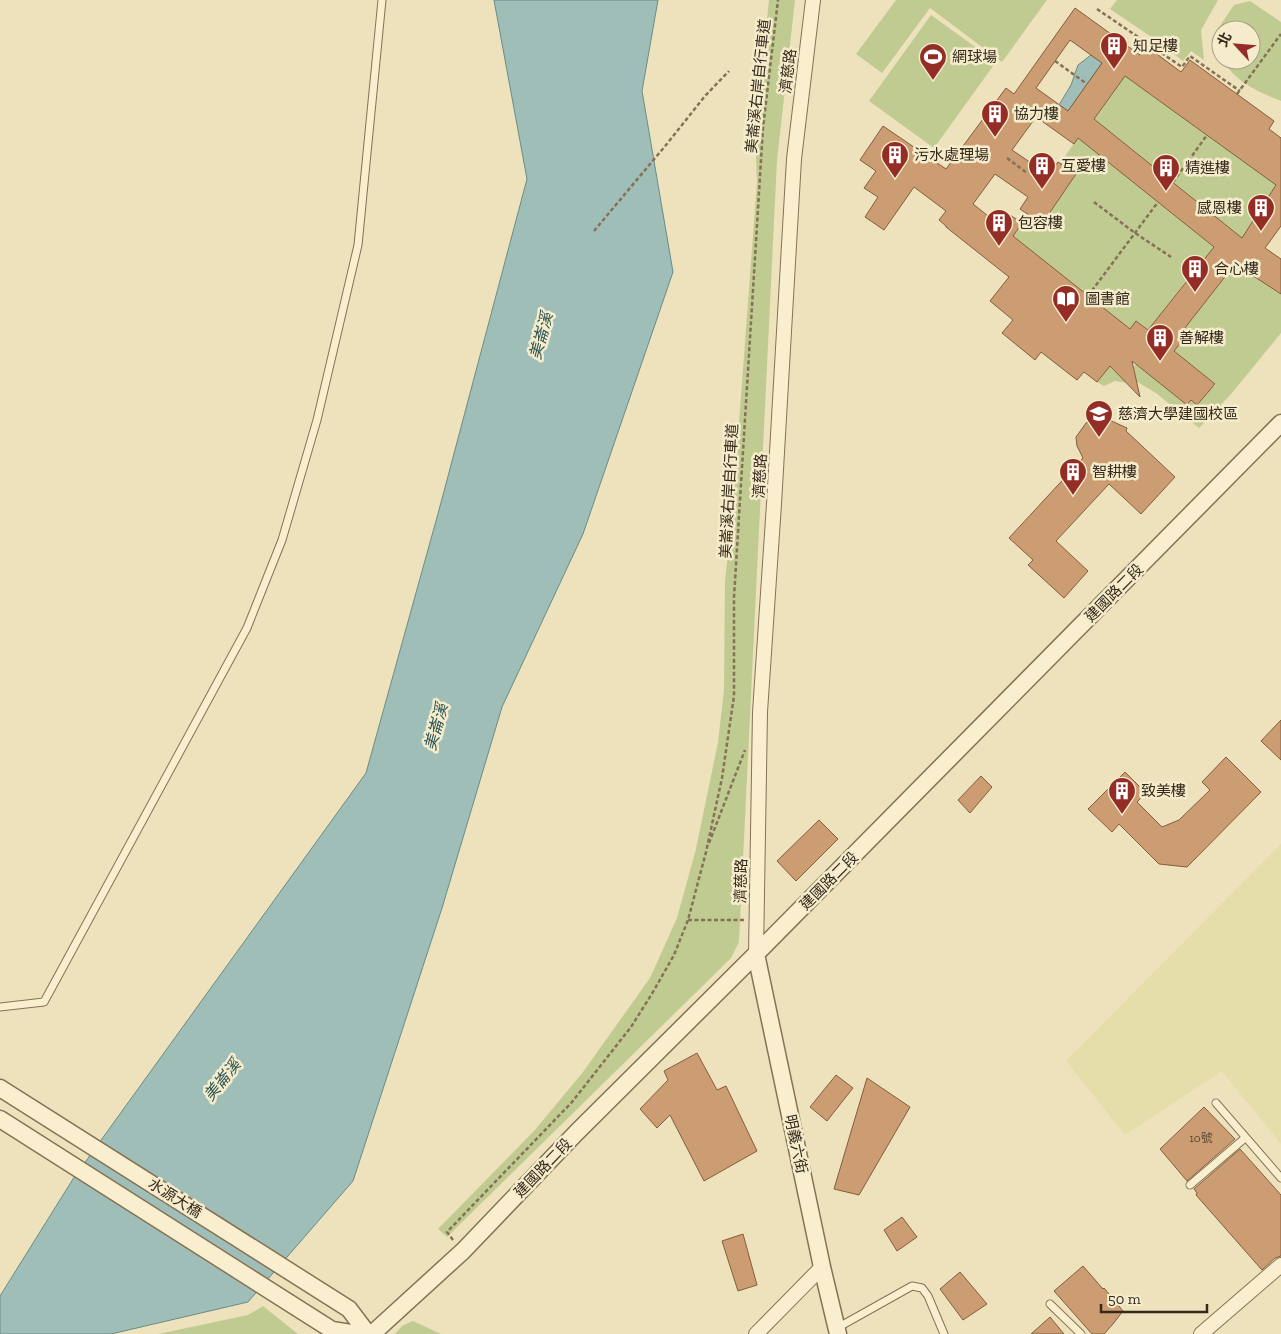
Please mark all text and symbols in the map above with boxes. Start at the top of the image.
street label: 美崙溪右岸自行車道 [742,18,774,154]
north arrow [1211,20,1261,70]
text: 北 [1214,30,1235,50]
building icon: 知足樓 [1099,31,1129,70]
place label: 知足樓 [1133,37,1178,55]
sports icon: 網球場 [918,42,948,81]
street label: 濟慈路 [776,48,800,94]
place label: 網球場 [952,48,997,66]
building icon: 協力樓 [980,99,1010,138]
place label: 協力樓 [1014,105,1059,123]
building icon: 污水處理場 [880,140,910,179]
place label: 污水處理場 [914,146,989,164]
building icon: 互愛樓 [1027,151,1057,190]
building icon: 精進樓 [1151,153,1181,192]
place label: 互愛樓 [1061,157,1106,175]
place label: 精進樓 [1185,159,1230,177]
building icon: 感恩樓 [1246,193,1276,232]
place label: 感恩樓 [1197,199,1242,217]
building icon: 包容樓 [984,208,1014,247]
place label: 包容樓 [1018,214,1063,232]
building icon: 合心樓 [1180,254,1210,293]
place label: 合心樓 [1214,260,1259,278]
library icon: 圖書館 [1051,284,1081,323]
place label: 圖書館 [1085,290,1130,308]
water label: 美崙溪 [526,308,557,362]
building icon: 善解樓 [1145,323,1175,362]
place label: 善解樓 [1179,329,1224,347]
school or university icon: 慈濟大學建國校區 [1084,399,1114,438]
place label: 慈濟大學建國校區 [1118,405,1238,423]
street label: 美崙溪右岸自行車道 [716,423,742,559]
street label: 濟慈路 [750,453,770,499]
building icon: 智耕樓 [1058,457,1088,496]
place label: 智耕樓 [1092,463,1137,481]
street label: 建國路二段 [1081,560,1147,626]
water label: 美崙溪 [421,699,452,753]
building icon: 致美樓 [1107,776,1137,815]
place label: 致美樓 [1141,782,1186,800]
street label: 建國路二段 [796,848,862,914]
street label: 濟慈路 [732,858,750,904]
water label: 美崙溪 [200,1054,246,1105]
street label: 明義六街 [781,1113,811,1175]
house number: 10號 [1189,1131,1213,1145]
street label: 建國路二段 [510,1135,576,1201]
street label: 水源大橋 [145,1174,205,1222]
scale bar [1101,1282,1207,1314]
text: 50 m [1108,1290,1141,1308]

